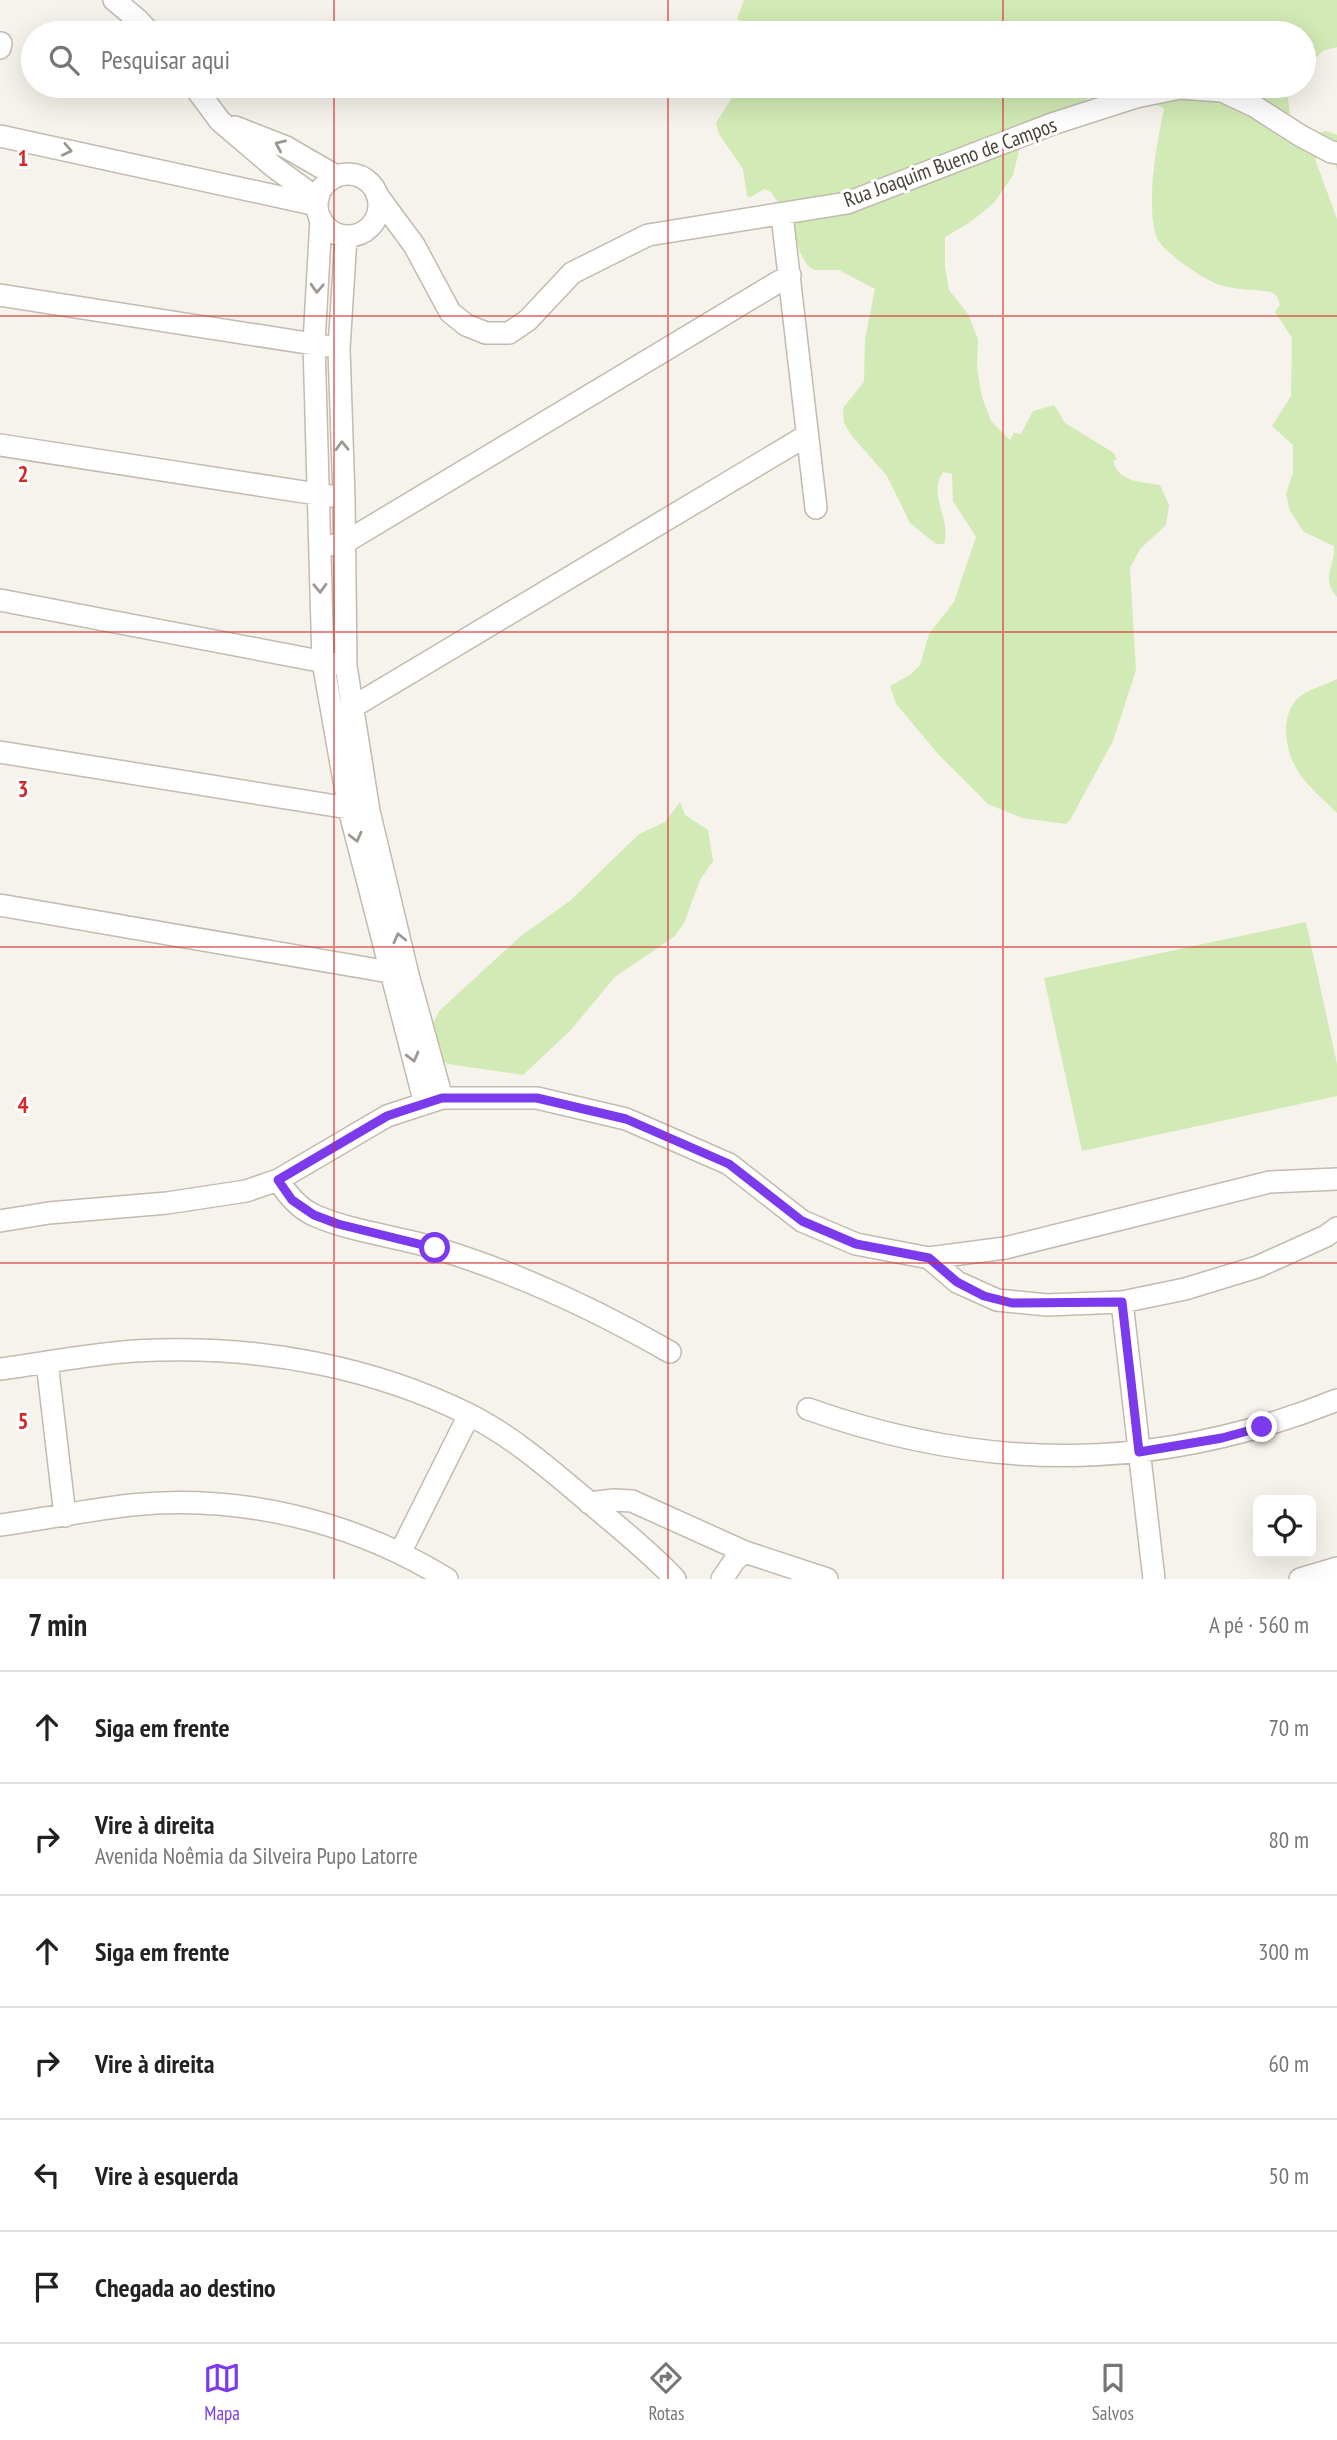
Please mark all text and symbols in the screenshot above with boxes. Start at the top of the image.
search box [21,21,1316,98]
icon: search [45,41,83,79]
text: Pesquisar aqui [101,43,230,76]
street label: Rua Joaquim Bueno de Campos [840,111,1060,213]
one-way arrow [275,139,287,153]
one-way arrow [61,142,73,157]
text: 1 [18,143,29,172]
one-way arrow [310,282,325,293]
one-way arrow [335,440,350,451]
text: 2 [18,459,29,488]
one-way arrow [313,583,328,594]
text: 3 [18,774,29,803]
one-way arrow [348,831,362,843]
one-way arrow [393,932,407,944]
one-way arrow [405,1051,419,1063]
text: 4 [18,1090,29,1119]
route start [419,1232,450,1263]
text: 5 [18,1406,29,1435]
route end [1246,1411,1277,1442]
map controls [1253,1495,1316,1558]
button: locate [1253,1495,1316,1558]
text: 7 min [28,1605,87,1644]
text: A pé · 560 m [1209,1610,1309,1639]
icon: ahead [28,1708,66,1746]
text: Siga em frente [95,1711,230,1744]
text: 70 m [1268,1713,1309,1742]
text: Vire à direita [95,1808,214,1841]
icon: right [28,1820,66,1858]
text: 80 m [1268,1825,1309,1854]
text: Avenida Noêmia da Silveira Pupo Latorre [95,1841,418,1870]
icon: ahead [28,1932,66,1970]
text: Siga em frente [95,1935,230,1968]
text: 300 m [1258,1937,1309,1966]
icon: right [28,2044,66,2082]
text: Vire à direita [95,2047,214,2080]
text: 60 m [1268,2049,1309,2078]
icon: left [28,2156,66,2194]
text: Vire à esquerda [95,2159,238,2192]
text: 50 m [1268,2161,1309,2190]
icon: arrive [28,2268,66,2306]
text: Chegada ao destino [95,2271,276,2304]
tab: Mapa [203,2359,241,2425]
tab: Rotas [647,2359,685,2425]
tab: Salvos [1092,2359,1134,2425]

